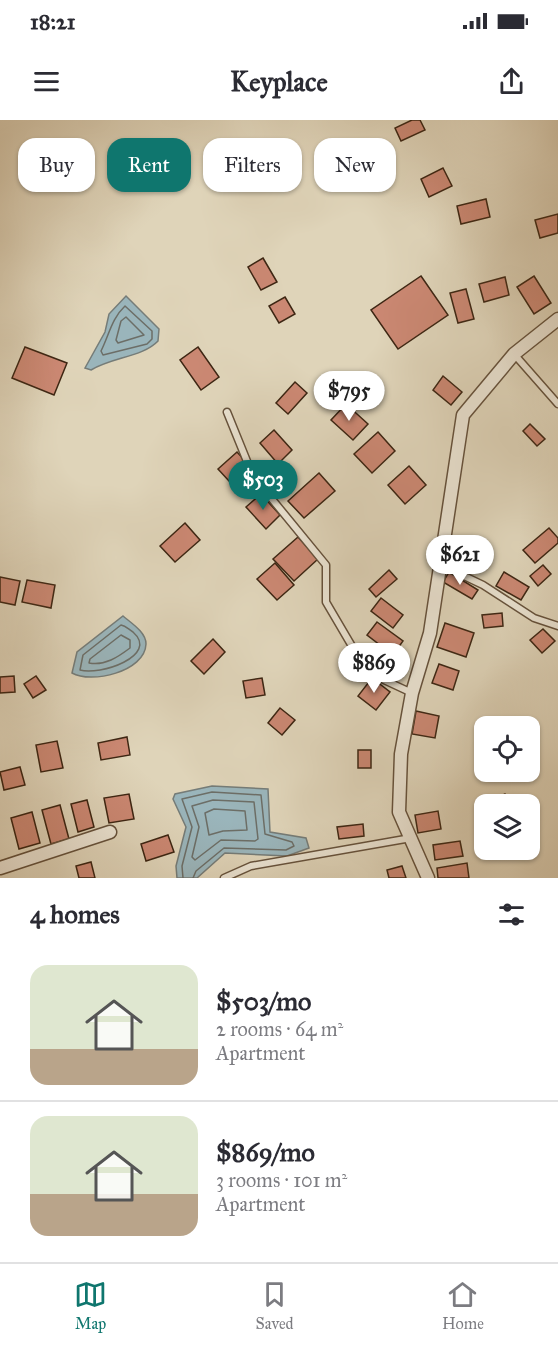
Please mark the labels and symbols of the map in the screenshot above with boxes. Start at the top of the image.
pin: $795 [313,371,385,422]
pin: $503 [227,460,299,511]
pin: $621 [424,535,496,586]
pin: $869 [338,643,410,694]

